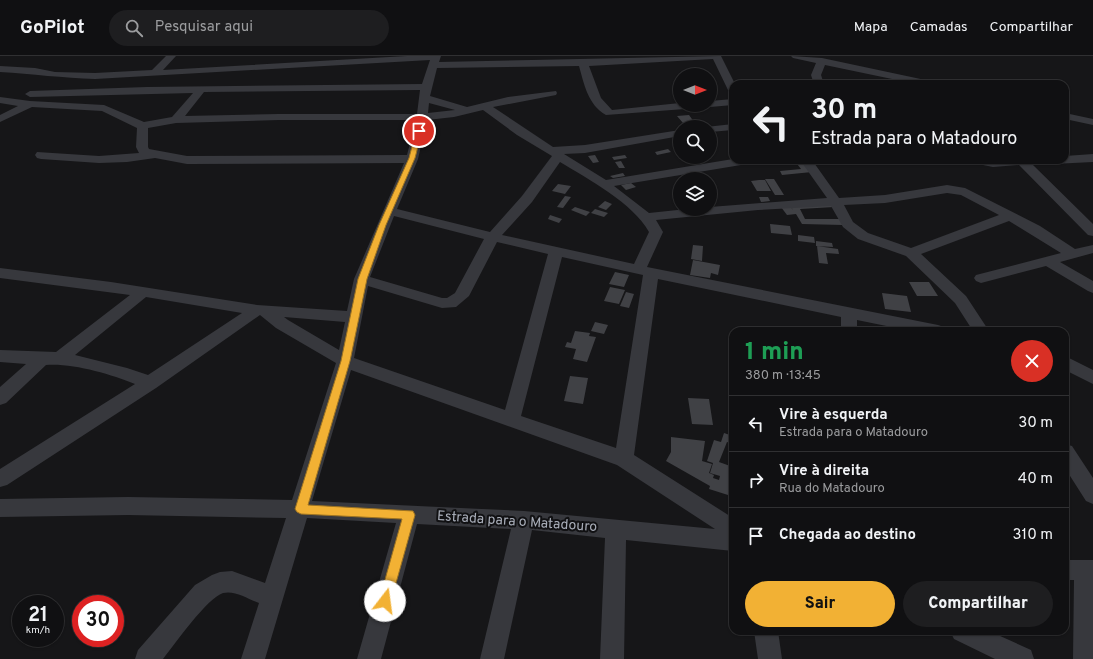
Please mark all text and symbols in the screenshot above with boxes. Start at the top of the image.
search box [109,10,389,46]
text: GoPilot [20,16,85,40]
icon: search [123,17,145,39]
text: Pesquisar aqui [155,18,253,37]
text: Mapa [854,19,888,36]
text: Camadas [910,19,968,36]
text: Compartilhar [990,19,1073,36]
north arrow [673,68,717,112]
map controls [673,68,717,216]
text: 30 m [811,93,877,129]
icon: left [745,96,797,148]
pin [402,114,436,148]
icon: arrive [408,120,430,142]
button: search [673,120,717,164]
text: Estrada para o Matadouro [811,128,1017,151]
button: layers [673,172,717,216]
text: 1 min [745,338,804,368]
button: close [1011,340,1053,382]
text: 380 m · 13:45 [745,368,821,384]
text: Vire à esquerda [779,406,888,425]
icon: left [745,413,767,435]
text: 30 m [1018,414,1053,433]
text: Estrada para o Matadouro [779,425,928,441]
text: Vire à direita [779,462,869,481]
icon: right [745,469,767,491]
text: 40 m [1018,470,1053,489]
text: Rua do Matadouro [779,481,885,497]
street label: Estrada para o Matadouro [436,508,598,536]
icon: arrive [745,525,767,547]
text: Chegada ao destino [779,526,916,545]
text: 310 m [1013,526,1053,545]
position arrow [364,580,406,622]
button: Sair [745,581,895,627]
button: Compartilhar [903,581,1053,627]
speed limit sign: 30 [72,595,124,647]
text: 21 [28,603,48,629]
text: km/h [26,624,50,637]

